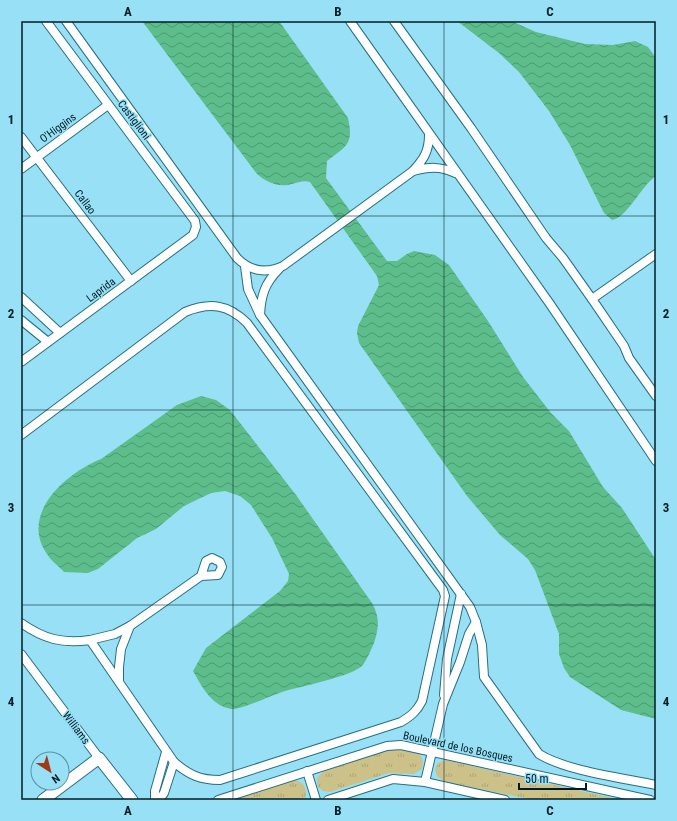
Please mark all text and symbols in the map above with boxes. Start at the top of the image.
text: A [124,4,132,19]
text: B [334,4,342,19]
text: C [546,4,554,19]
street label: Castiglioni [115,98,153,142]
street label: O'Higgins [37,111,79,145]
text: 1 [8,112,14,127]
text: 1 [663,112,669,127]
street label: Callao [72,187,99,217]
street label: Laprida [84,275,118,305]
text: 2 [8,306,15,321]
text: 2 [663,306,670,321]
text: 3 [8,500,14,515]
text: 3 [663,500,669,515]
text: 4 [8,694,15,709]
text: 4 [663,694,670,709]
street label: Williams [60,709,92,747]
street label: Boulevard de los Bosques [402,729,514,765]
north arrow [30,751,70,791]
scale bar [519,765,586,791]
text: N [49,771,62,786]
text: 50 m [525,772,549,786]
text: A [124,803,132,818]
text: B [334,803,342,818]
text: C [546,803,554,818]

